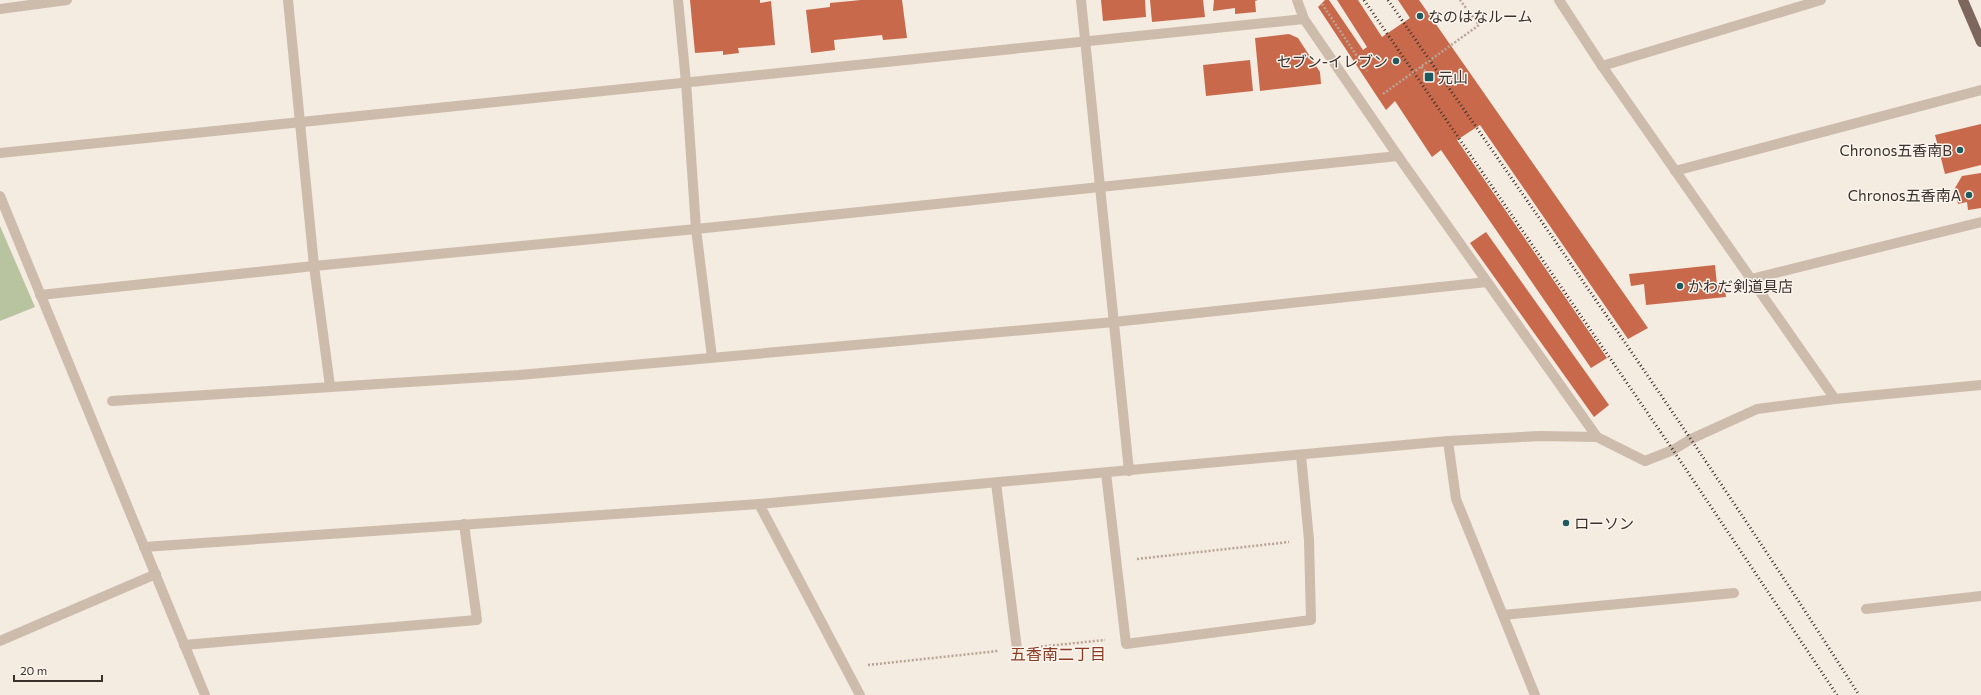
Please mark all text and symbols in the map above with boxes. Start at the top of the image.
place label: なのはなルーム [1428,7,1533,25]
marker: なのはなルーム [1415,11,1425,21]
place label: セブン-イレブン [1277,52,1388,70]
marker: セブン-イレブン [1391,56,1401,66]
place label: 元山 [1438,68,1468,86]
marker: 元山 [1423,71,1435,83]
place label: Chronos五香南B [1840,141,1952,159]
marker: Chronos五香南B [1955,145,1965,155]
place label: Chronos五香南A [1848,186,1961,204]
marker: Chronos五香南A [1964,190,1974,200]
place label: かわだ剣道具店 [1688,277,1793,295]
marker: かわだ剣道具店 [1675,281,1685,291]
place label: ローソン [1574,514,1634,532]
marker: ローソン [1561,518,1571,528]
district label: 五香南二丁目 [1010,644,1106,663]
scale bar [14,657,102,683]
text: 20 m [20,663,47,677]

